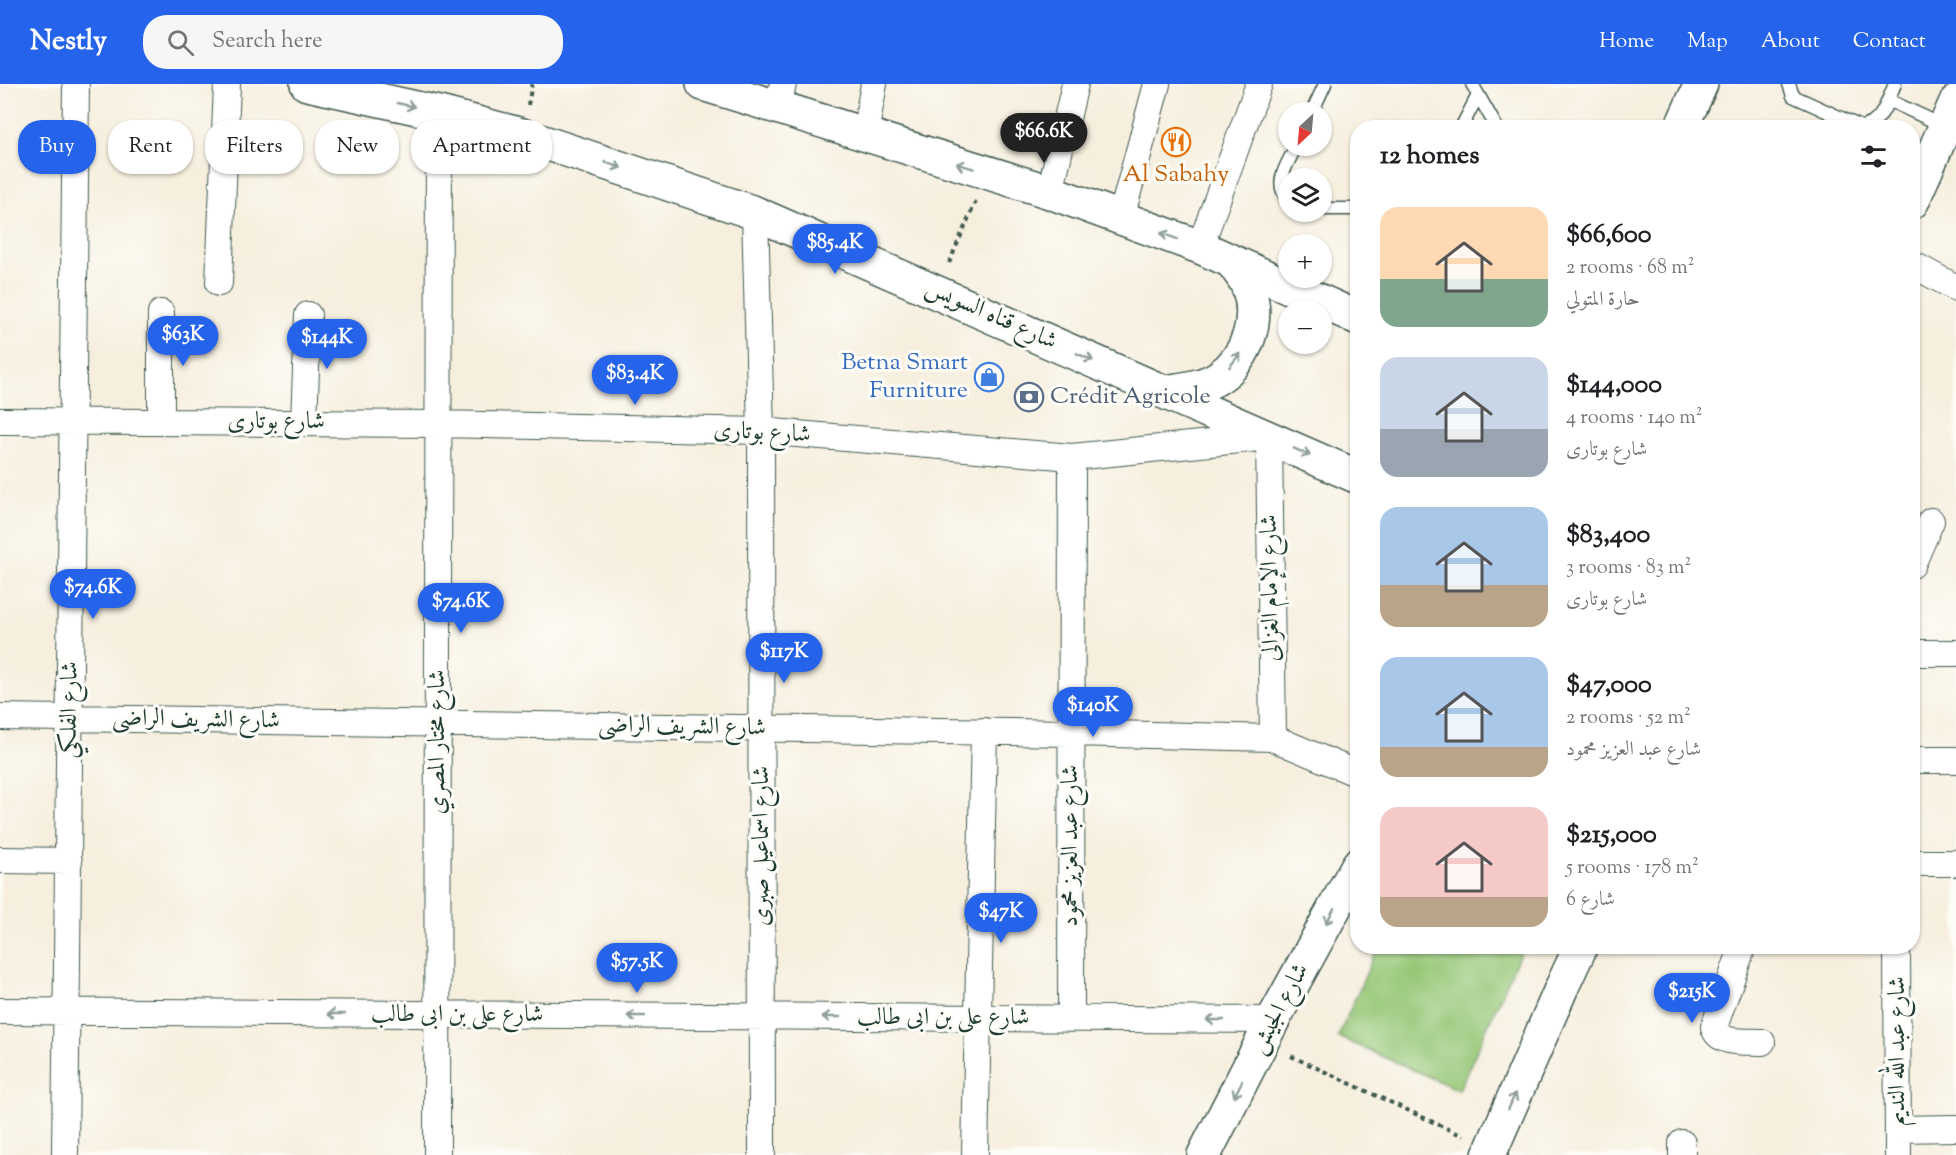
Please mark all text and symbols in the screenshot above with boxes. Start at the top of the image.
search box [143,15,563,69]
text: Nestly [30,22,107,62]
icon: search [164,26,197,59]
text: Search here [212,26,322,58]
text: Home [1599,27,1654,57]
text: Map [1687,27,1728,57]
text: About [1761,27,1820,57]
text: Contact [1853,27,1926,57]
one-way arrow [395,100,415,111]
north arrow [1278,102,1332,156]
map controls [1278,102,1332,354]
pin: $66.6K [995,113,1093,164]
text: $66.6K [1014,118,1074,147]
chip: Buy [18,120,96,174]
chip: Rent [108,120,193,174]
chip: Filters [205,120,303,174]
chip: New [315,120,399,174]
chip: Apartment [411,120,552,174]
restaurant icon: Al Sabahy [1160,126,1192,158]
text: 12 homes [1380,138,1479,175]
icon: filters [1857,140,1890,173]
place label: Al Sabahy [1123,158,1229,192]
one-way arrow [956,160,975,171]
one-way arrow [603,161,622,172]
button: layers [1278,168,1332,222]
text: $66,600 [1566,217,1652,254]
pin: $85.4K [786,224,884,275]
text: $85.4K [806,229,864,258]
one-way arrow [1160,230,1179,241]
icon: home [1428,231,1500,303]
button: + [1278,234,1332,288]
text: 2 rooms · 68 m² [1566,254,1694,283]
street label: شارع قناه السويس [919,271,1062,360]
text: حارة المتولي [1566,286,1640,315]
button: − [1278,300,1332,354]
pin: $63K [147,316,219,367]
pin: $144K [285,319,369,370]
text: $63K [161,321,205,350]
text: $144K [301,324,353,353]
place label: Betna Smart Furniture [841,346,968,408]
one-way arrow [1076,351,1094,363]
one-way arrow [1229,352,1242,368]
pin: $83.4K [586,355,684,406]
text: $83.4K [606,360,664,389]
shop icon: Betna Smart Furniture [973,361,1005,393]
text: $144,000 [1566,367,1662,404]
place label: Crédit Agricole [1050,380,1211,414]
bank icon: Crédit Agricole [1013,381,1045,413]
icon: home [1428,381,1500,453]
text: 4 rooms · 140 m² [1566,404,1703,433]
street label: شارع بوتارى [227,405,325,440]
street label: شارع بوتارى [712,413,812,454]
text: شارع بوتارى [1566,436,1647,465]
one-way arrow [1293,446,1311,458]
street label: شارع الإمام الغزالى [1253,514,1291,662]
text: $83,400 [1566,517,1650,554]
icon: home [1428,531,1500,603]
text: 3 rooms · 83 m² [1566,554,1691,583]
pin: $74.6K [44,569,142,620]
text: $74.6K [64,574,122,603]
pin: $74.6K [412,583,510,634]
text: شارع بوتارى [1566,586,1647,615]
text: $74.6K [432,588,490,617]
pin: $117K [742,633,826,684]
text: $117K [760,638,808,667]
street label: شارع الفلكي [52,661,91,759]
text: $47,000 [1566,667,1652,704]
street label: شارع مختار المصري [421,670,456,814]
icon: home [1428,681,1500,753]
pin: $140K [1051,687,1135,738]
text: $140K [1067,692,1119,721]
street label: شارع الشريف الراضى [112,702,280,739]
text: 2 rooms · 52 m² [1566,704,1691,733]
street label: شارع الشريف الراضى [598,709,766,746]
text: شارع عبد العزيز محمود [1566,736,1701,765]
street label: شارع عبد العزيز محمود [1054,765,1089,927]
street label: شارع اسماعيل صبرى [745,766,780,926]
text: $215,000 [1566,817,1657,854]
icon: home [1428,831,1500,903]
text: 5 rooms · 178 m² [1566,854,1699,883]
text: شارع 6 [1566,886,1615,915]
pin: $47K [965,893,1037,944]
text: $47K [978,898,1024,927]
one-way arrow [1324,907,1335,925]
pin: $57.5K [588,943,686,994]
text: $57.5K [611,948,663,977]
street label: شارع الجيش [1242,957,1319,1061]
pin: $215K [1650,973,1734,1024]
street label: شارع عبد الله النديم [1877,976,1917,1126]
text: $215K [1668,978,1716,1007]
street label: شارع على بن ابى طالب [371,998,543,1033]
street label: شارع على بن ابى طالب [857,1001,1029,1036]
one-way arrow [326,1008,346,1020]
one-way arrow [626,1010,646,1022]
one-way arrow [821,1011,841,1023]
one-way arrow [1205,1014,1225,1026]
one-way arrow [1232,1079,1244,1097]
one-way arrow [1507,1093,1518,1111]

